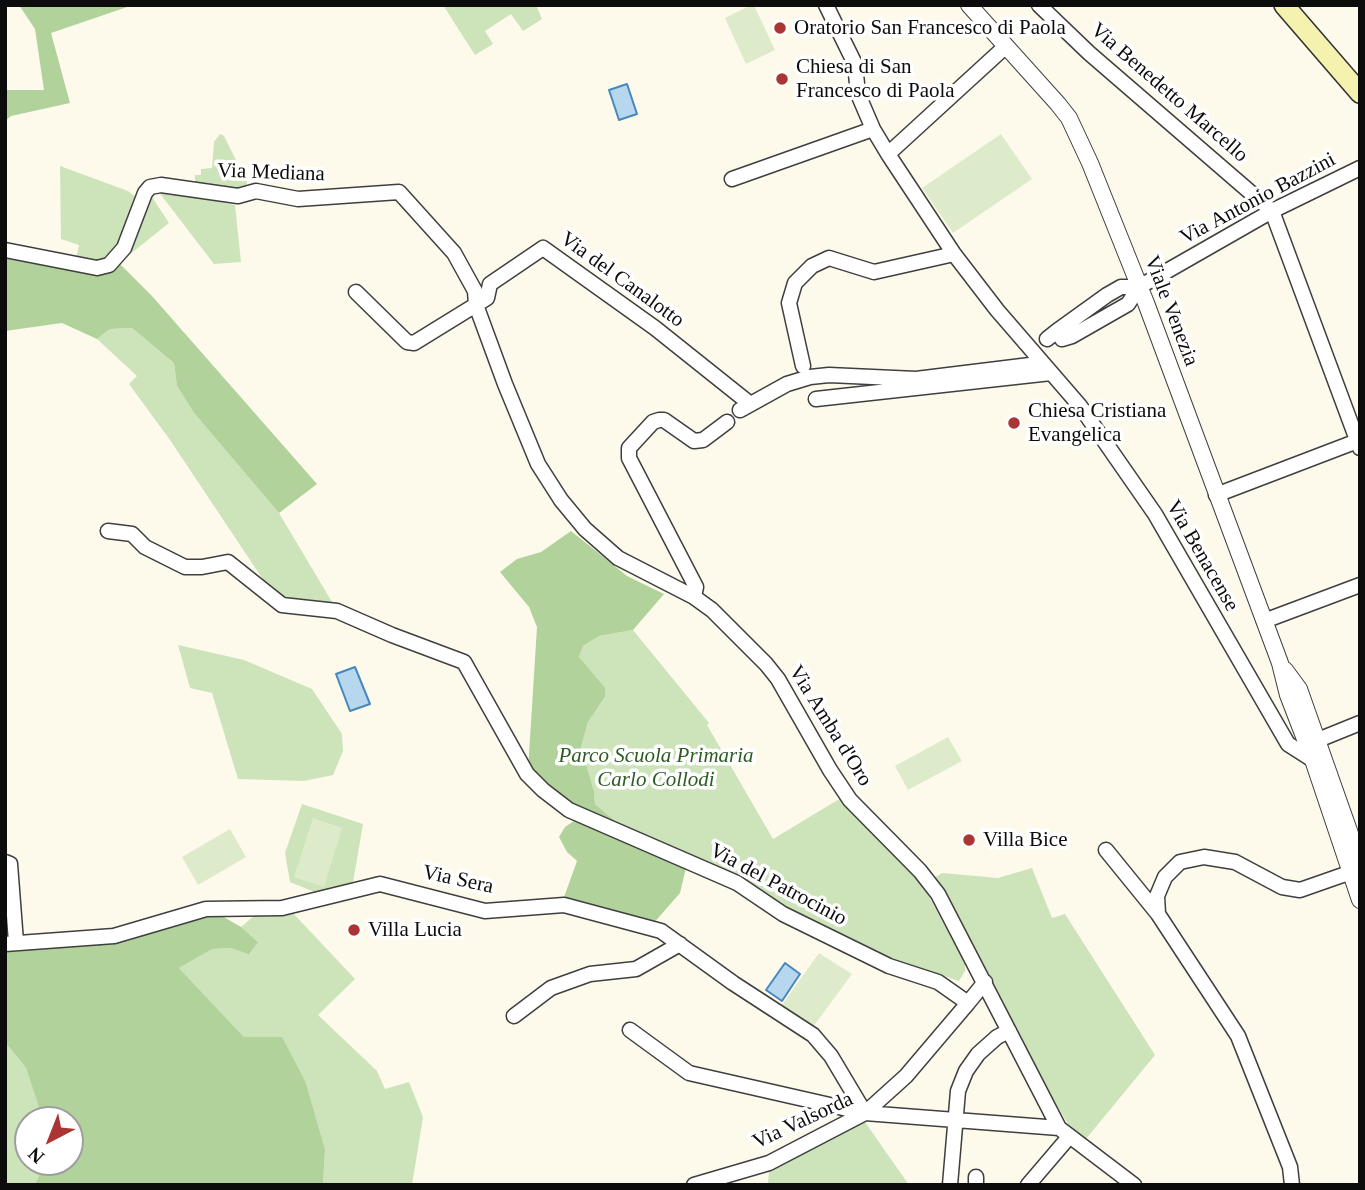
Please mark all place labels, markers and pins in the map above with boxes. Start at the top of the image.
place label: Oratorio San Francesco di Paola [794,15,1066,41]
marker: Oratorio San Francesco di Paola [772,20,788,36]
place label: Chiesa di San Francesco di Paola [796,54,955,104]
marker: Chiesa di San Francesco di Paola [774,71,790,87]
place label: Chiesa Cristiana Evangelica [1028,398,1166,448]
marker: Chiesa Cristiana Evangelica [1006,415,1022,431]
place label: Villa Bice [983,827,1067,853]
marker: Villa Bice [961,832,977,848]
place label: Villa Lucia [368,917,462,943]
marker: Villa Lucia [346,922,362,938]

